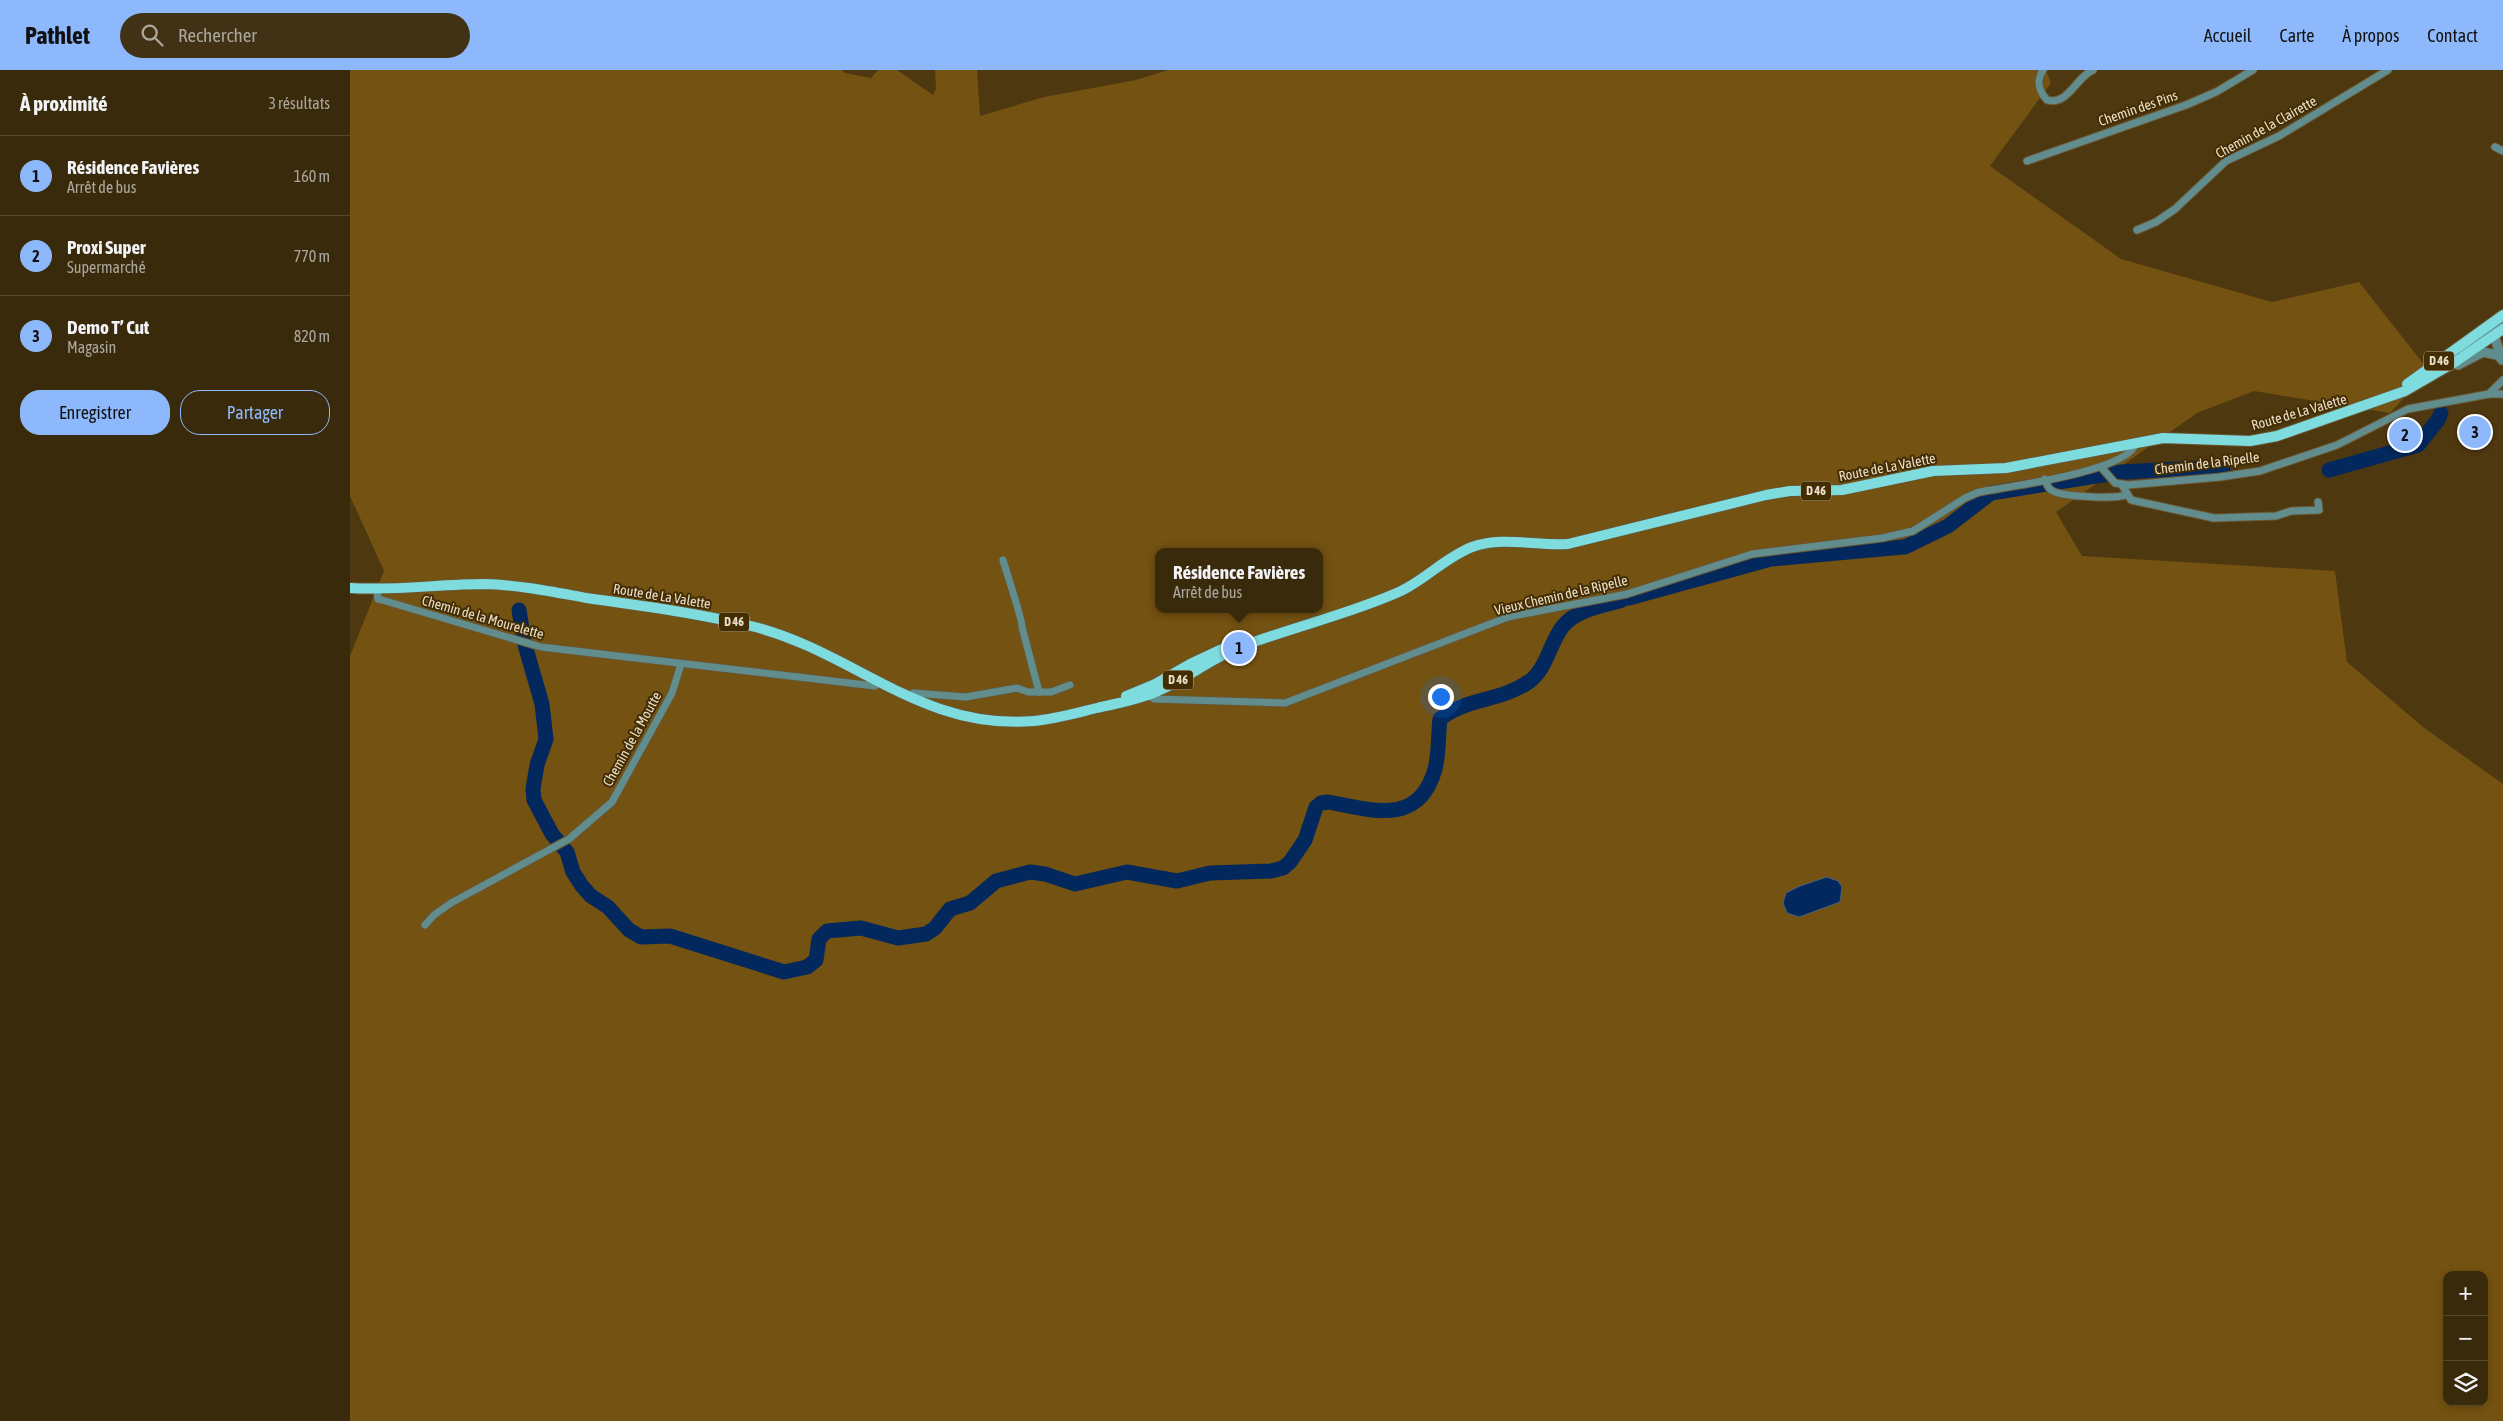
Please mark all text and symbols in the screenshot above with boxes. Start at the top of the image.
search box [120,13,470,58]
icon: search [138,21,166,49]
text: Pathlet [25,22,90,49]
text: Rechercher [178,24,257,46]
text: Accueil [2204,25,2252,46]
text: Carte [2280,25,2314,46]
text: À propos [2342,25,2399,46]
text: Contact [2427,25,2478,46]
street label: Chemin des Pins [2096,87,2180,129]
text: À proximité [20,91,108,115]
street label: Chemin de la Clairette [2213,93,2319,161]
text: 3 résultats [268,94,330,112]
text: Résidence Favières [67,156,199,178]
text: 1 [32,167,40,185]
text: 160 m [294,167,330,185]
text: Arrêt de bus [67,178,136,196]
text: Proxi Super [67,236,146,258]
text: 2 [32,247,40,265]
text: 770 m [294,247,330,265]
text: Supermarché [67,258,146,276]
text: Demo T’ Cut [67,316,149,338]
text: 3 [32,327,40,345]
text: 820 m [294,327,330,345]
text: Magasin [67,338,116,356]
road number: D 46 [2424,352,2454,370]
button: Enregistrer [20,390,170,435]
button: Partager [180,390,330,435]
street label: Route de La Valette [2249,391,2349,433]
pin: 3 [2459,413,2491,451]
pin: 2 [2389,416,2421,454]
street label: Chemin de la Ripelle [2154,449,2260,477]
street label: Route de La Valette [1837,450,1937,484]
road number: D 46 [1801,482,1831,501]
popup [1155,548,1323,613]
text: Résidence Favières [1173,561,1305,583]
street label: Vieux Chemin de la Ripelle [1493,572,1629,618]
street label: Route de La Valette [612,580,712,612]
text: Arrêt de bus [1173,583,1242,601]
street label: Chemin de la Mourelette [420,592,546,642]
road number: D 46 [719,612,749,632]
pin: 1 [1223,629,1255,667]
road number: D 46 [1163,670,1193,690]
your location [1428,684,1454,710]
street label: Chemin de la Moutte [599,689,665,789]
map controls [2443,1271,2488,1406]
button: + [2443,1271,2488,1316]
button: − [2443,1316,2488,1361]
button: layers [2443,1361,2488,1406]

